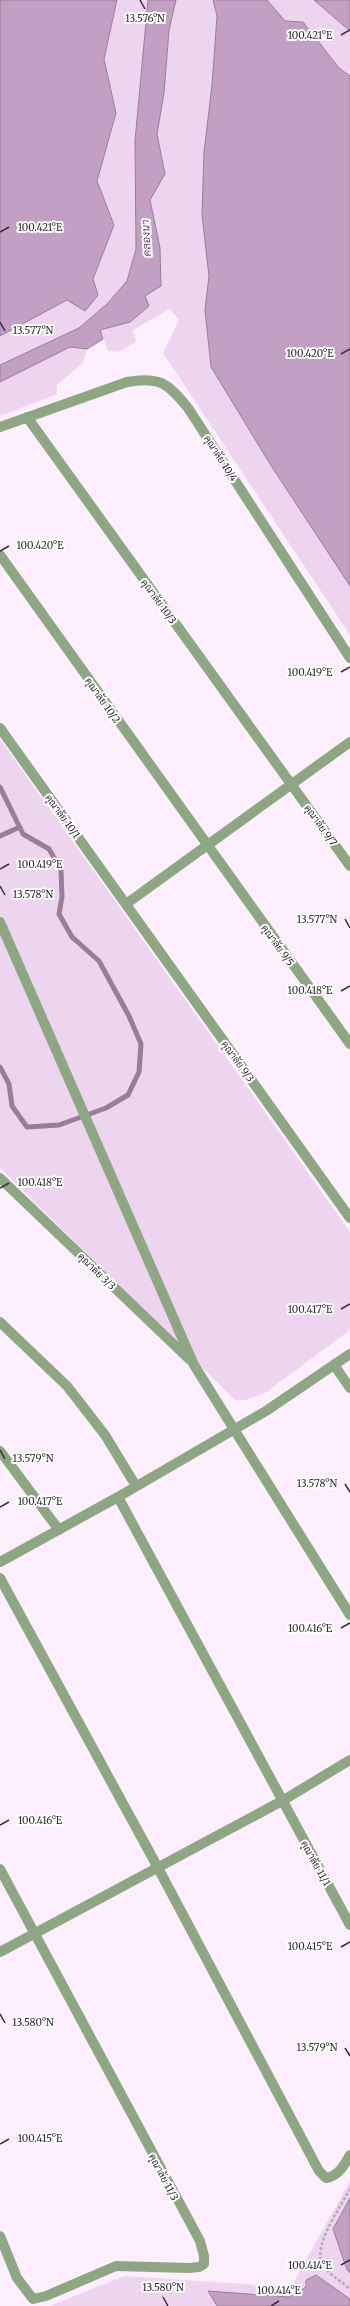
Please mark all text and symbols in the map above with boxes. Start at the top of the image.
text: 13.576°N [125,12,165,25]
text: 100.421°E [288,29,333,42]
water label: คลองนา [138,219,154,257]
text: 100.421°E [18,221,63,234]
text: 13.577°N [13,324,54,337]
text: 100.420°E [286,347,334,360]
street label: คุณาลัย 10/4 [200,433,240,484]
text: 100.420°E [16,539,64,552]
street label: คุณาลัย 10/3 [137,576,179,627]
text: 100.419°E [288,666,333,679]
street label: คุณาลัย 10/2 [81,675,123,726]
street label: คุณาลัย 10/1 [41,792,83,842]
street label: คุณาลัย 9/7 [300,802,340,849]
text: 100.419°E [18,858,63,871]
text: 13.578°N [13,888,54,901]
text: 13.577°N [297,913,338,926]
street label: คุณาลัย 9/5 [257,922,297,969]
text: 100.418°E [288,984,333,997]
street label: คุณาลัย 9/3 [217,1038,257,1085]
text: 100.418°E [18,1176,63,1189]
street label: คุณาลัย 3/3 [74,1250,119,1294]
text: 100.417°E [288,1303,333,1316]
text: 13.579°N [13,1452,54,1465]
text: 13.578°N [297,1477,338,1490]
text: 100.417°E [18,1495,63,1508]
text: 100.416°E [288,1622,333,1635]
text: 100.416°E [18,1814,63,1827]
street label: คุณาลัย 11/1 [297,1838,334,1889]
text: 100.415°E [288,1940,333,1953]
text: 13.580°N [12,2016,54,2029]
text: 13.579°N [297,2041,338,2054]
text: 100.415°E [18,2132,63,2145]
street label: คุณาลัย 11/3 [145,2152,181,2204]
text: 100.414°E [288,2259,333,2272]
text: 13.580°N [142,2281,184,2294]
text: 100.414°E [257,2284,302,2297]

